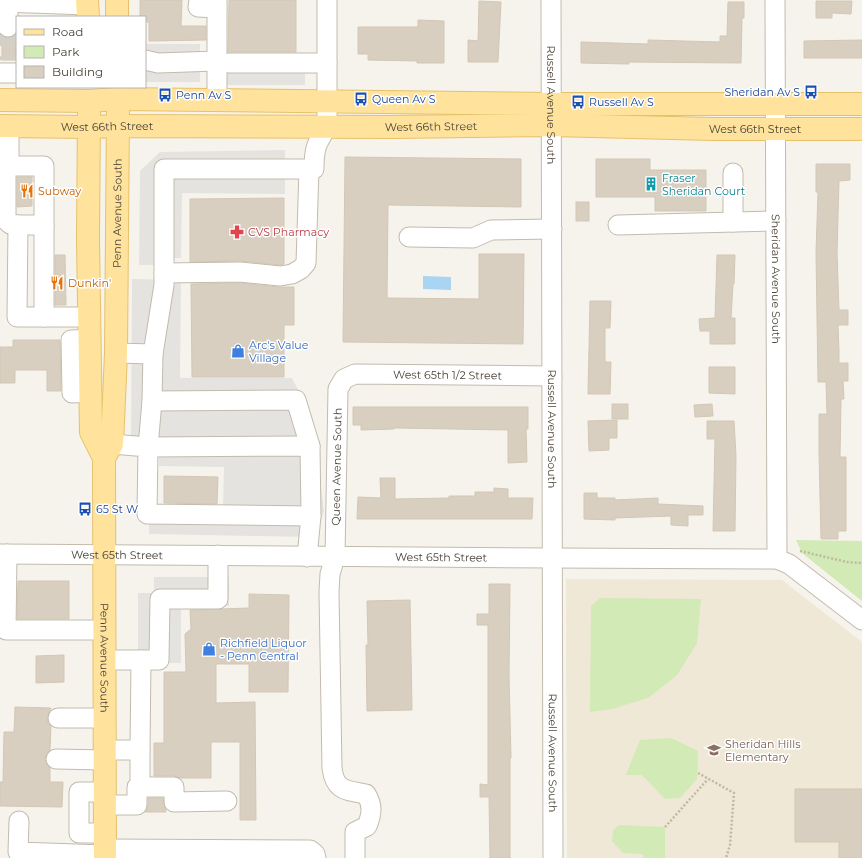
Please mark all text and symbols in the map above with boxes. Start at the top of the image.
legend [16,16,146,88]
text: Road [52,24,83,39]
text: Park [52,44,80,59]
street label: Russell Avenue South [544,45,558,165]
text: Building [52,64,103,79]
bus stop icon: Sheridan Av S [803,84,819,100]
place label: Sheridan Av S [724,85,800,99]
bus stop icon: Penn Av S [157,87,173,103]
place label: Penn Av S [176,88,232,102]
bus stop icon: Queen Av S [353,91,369,107]
place label: Queen Av S [372,92,436,106]
bus stop icon: Russell Av S [570,94,586,110]
place label: Russell Av S [589,95,654,109]
street label: West 66th Street [61,119,154,134]
street label: West 66th Street [385,119,478,134]
street label: West 66th Street [709,122,802,136]
street label: Penn Avenue South [110,158,125,268]
place label: Fraser Sheridan Court [662,171,746,198]
building icon: Fraser Sheridan Court [643,176,659,192]
restaurant icon: Subway [19,183,35,199]
place label: Subway [38,184,81,198]
street label: Sheridan Avenue South [769,214,783,344]
pharmacy icon: CVS Pharmacy [229,224,245,240]
place label: CVS Pharmacy [248,225,329,239]
restaurant icon: Dunkin' [49,275,65,291]
place label: Dunkin' [68,276,111,290]
place label: Arc's Value Village [249,338,309,365]
shop icon: Arc's Value Village [230,343,246,359]
street label: West 65th 1/2 Street [393,367,503,382]
street label: Russell Avenue South [545,369,559,489]
street label: Queen Avenue South [329,408,345,526]
bus stop icon: 65 St W [77,501,93,517]
place label: 65 St W [96,502,138,516]
street label: West 65th Street [71,548,164,562]
street label: West 65th Street [395,550,488,565]
street label: Penn Avenue South [97,603,112,713]
place label: Richfield Liquor - Penn Central [220,636,307,663]
shop icon: Richfield Liquor - Penn Central [201,641,217,657]
street label: Russell Avenue South [546,693,560,813]
place label: Sheridan Hills Elementary [725,737,801,764]
school or university icon: Sheridan Hills Elementary [706,742,722,758]

